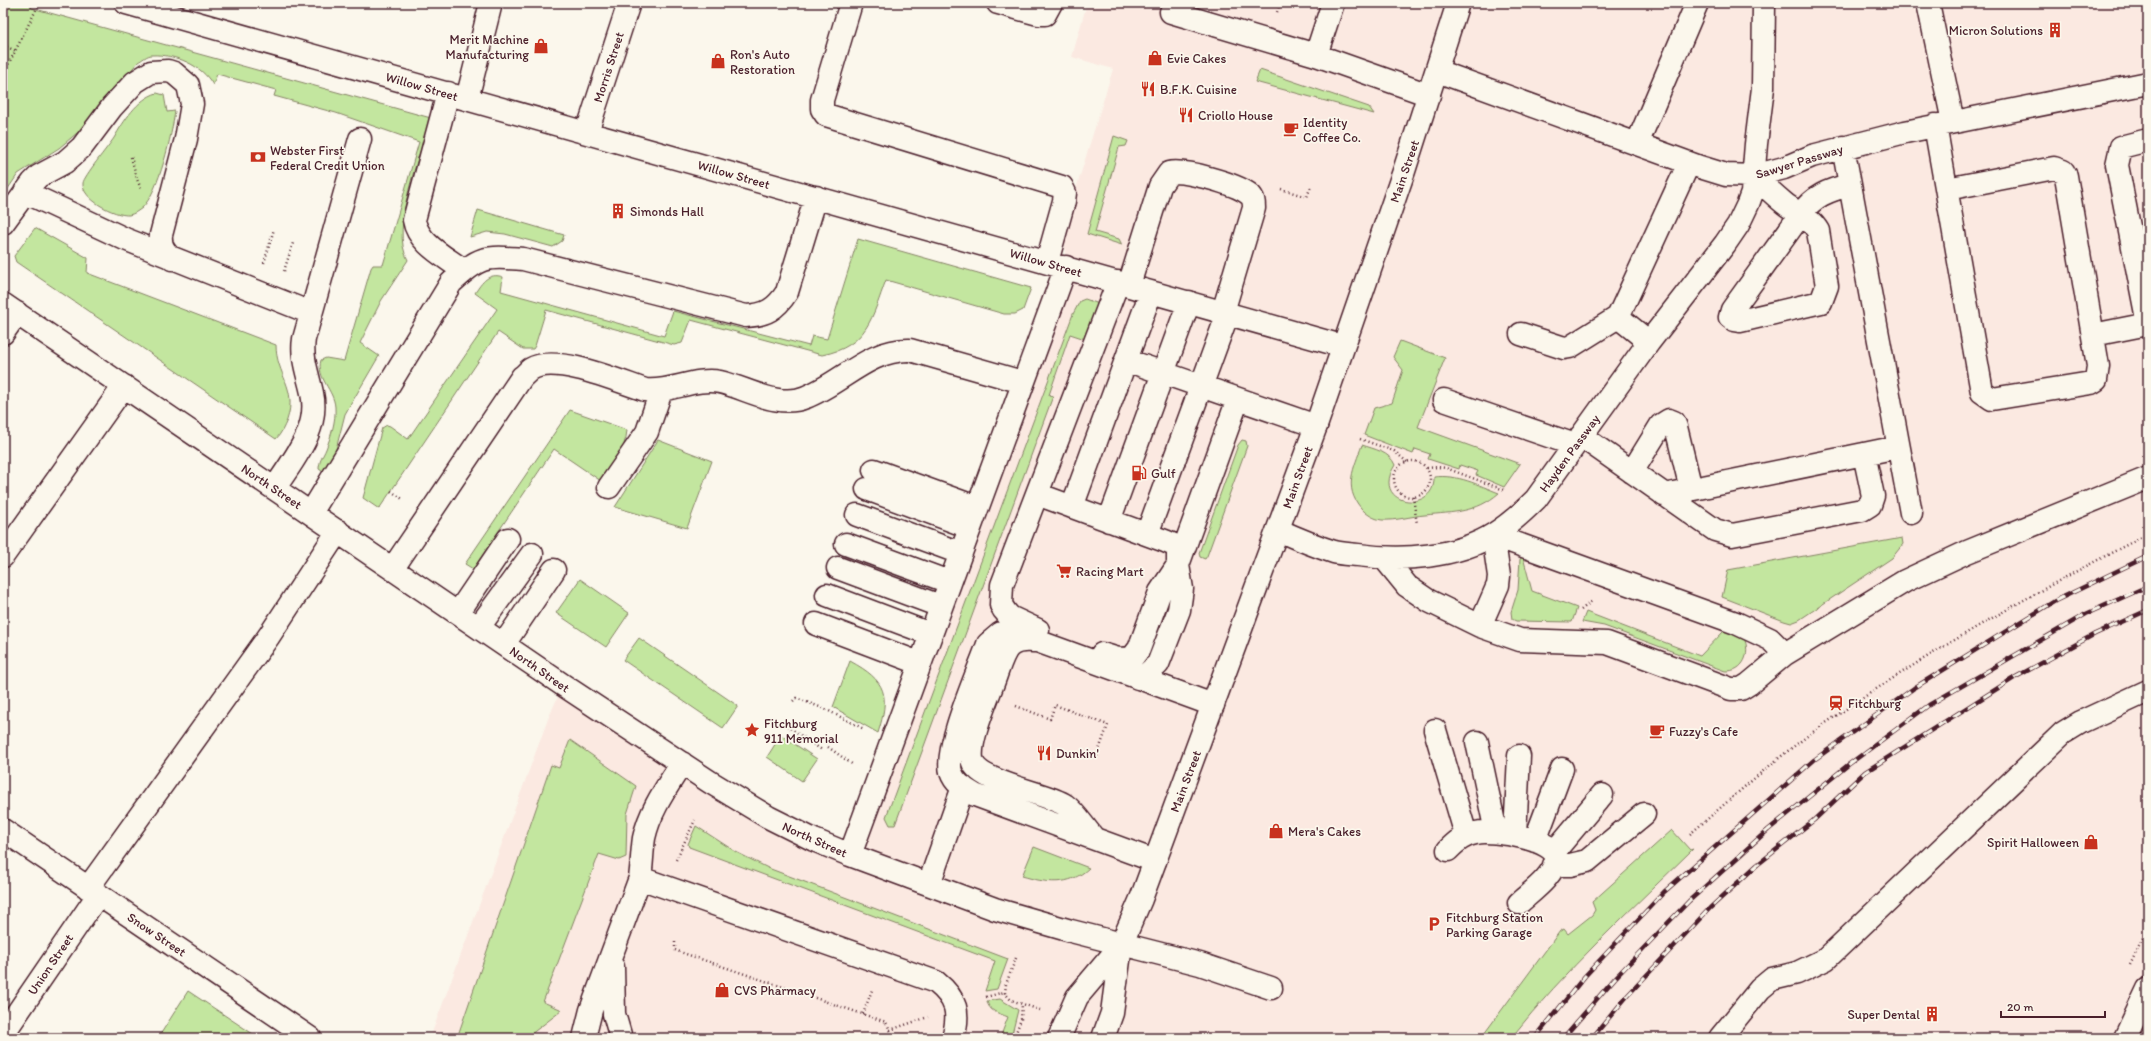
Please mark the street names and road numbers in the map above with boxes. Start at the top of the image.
street label: Morris Street [590,30,627,104]
street label: Willow Street [384,69,460,104]
street label: Main Street [1387,138,1422,204]
street label: Sawyer Passway [1754,141,1845,182]
street label: Willow Street [696,157,772,192]
street label: Willow Street [1008,245,1084,280]
street label: Hayden Passway [1536,411,1603,495]
street label: Main Street [1279,444,1316,510]
street label: North Street [239,461,305,512]
street label: North Street [507,643,573,696]
street label: Main Street [1167,748,1204,814]
street label: North Street [780,818,850,861]
street label: Snow Street [124,909,189,960]
street label: Union Street [25,931,76,998]

